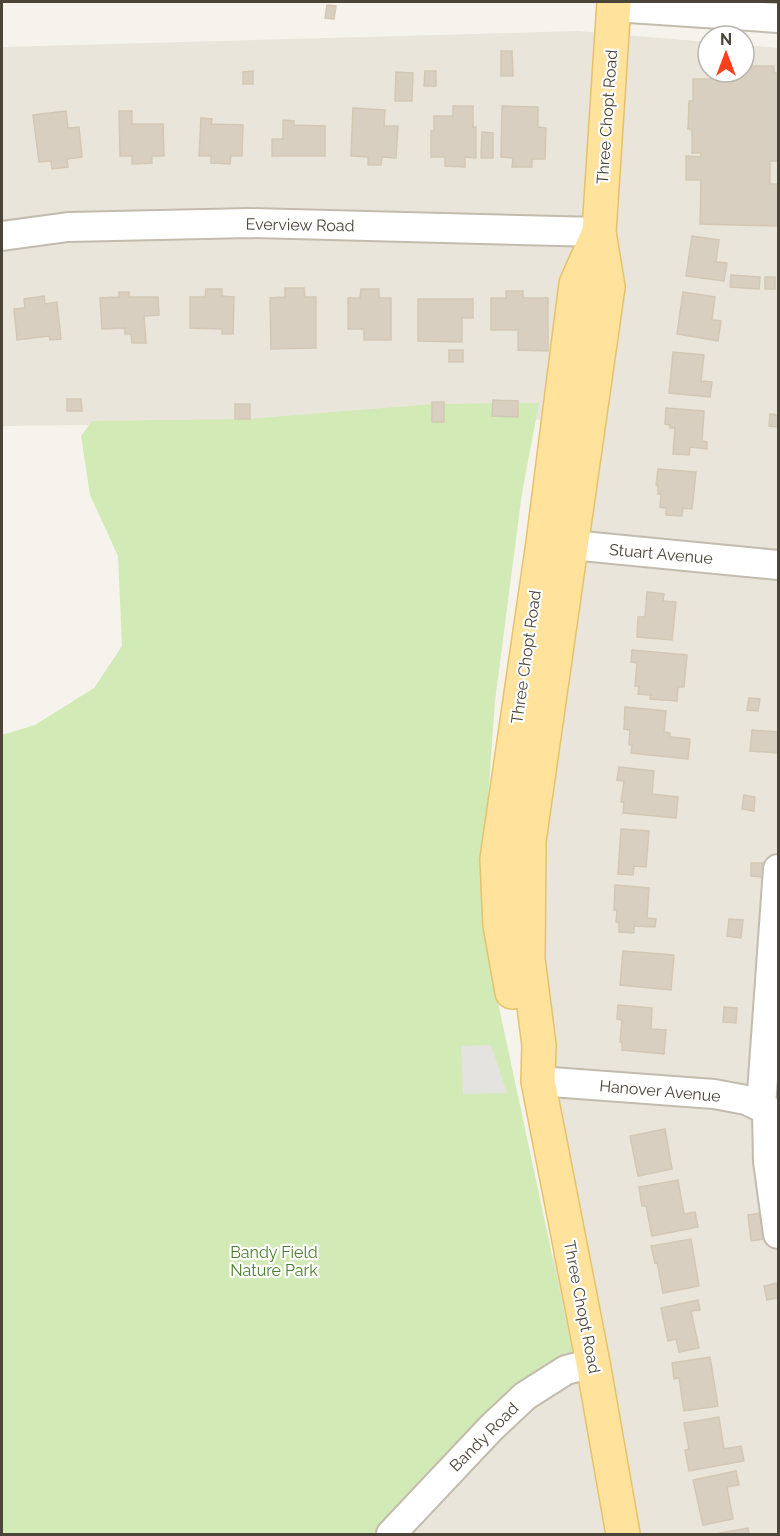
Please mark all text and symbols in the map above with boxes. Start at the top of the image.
north arrow [696,24,756,84]
text: N [720,30,732,49]
street label: Three Chopt Road [593,49,621,185]
street label: Everview Road [245,215,355,235]
street label: Stuart Avenue [608,540,714,568]
street label: Three Chopt Road [507,589,545,725]
street label: Hanover Avenue [599,1076,721,1106]
street label: Three Chopt Road [560,1239,604,1375]
park label: Bandy Field Nature Park [230,1243,318,1280]
street label: Bandy Road [446,1399,522,1475]

